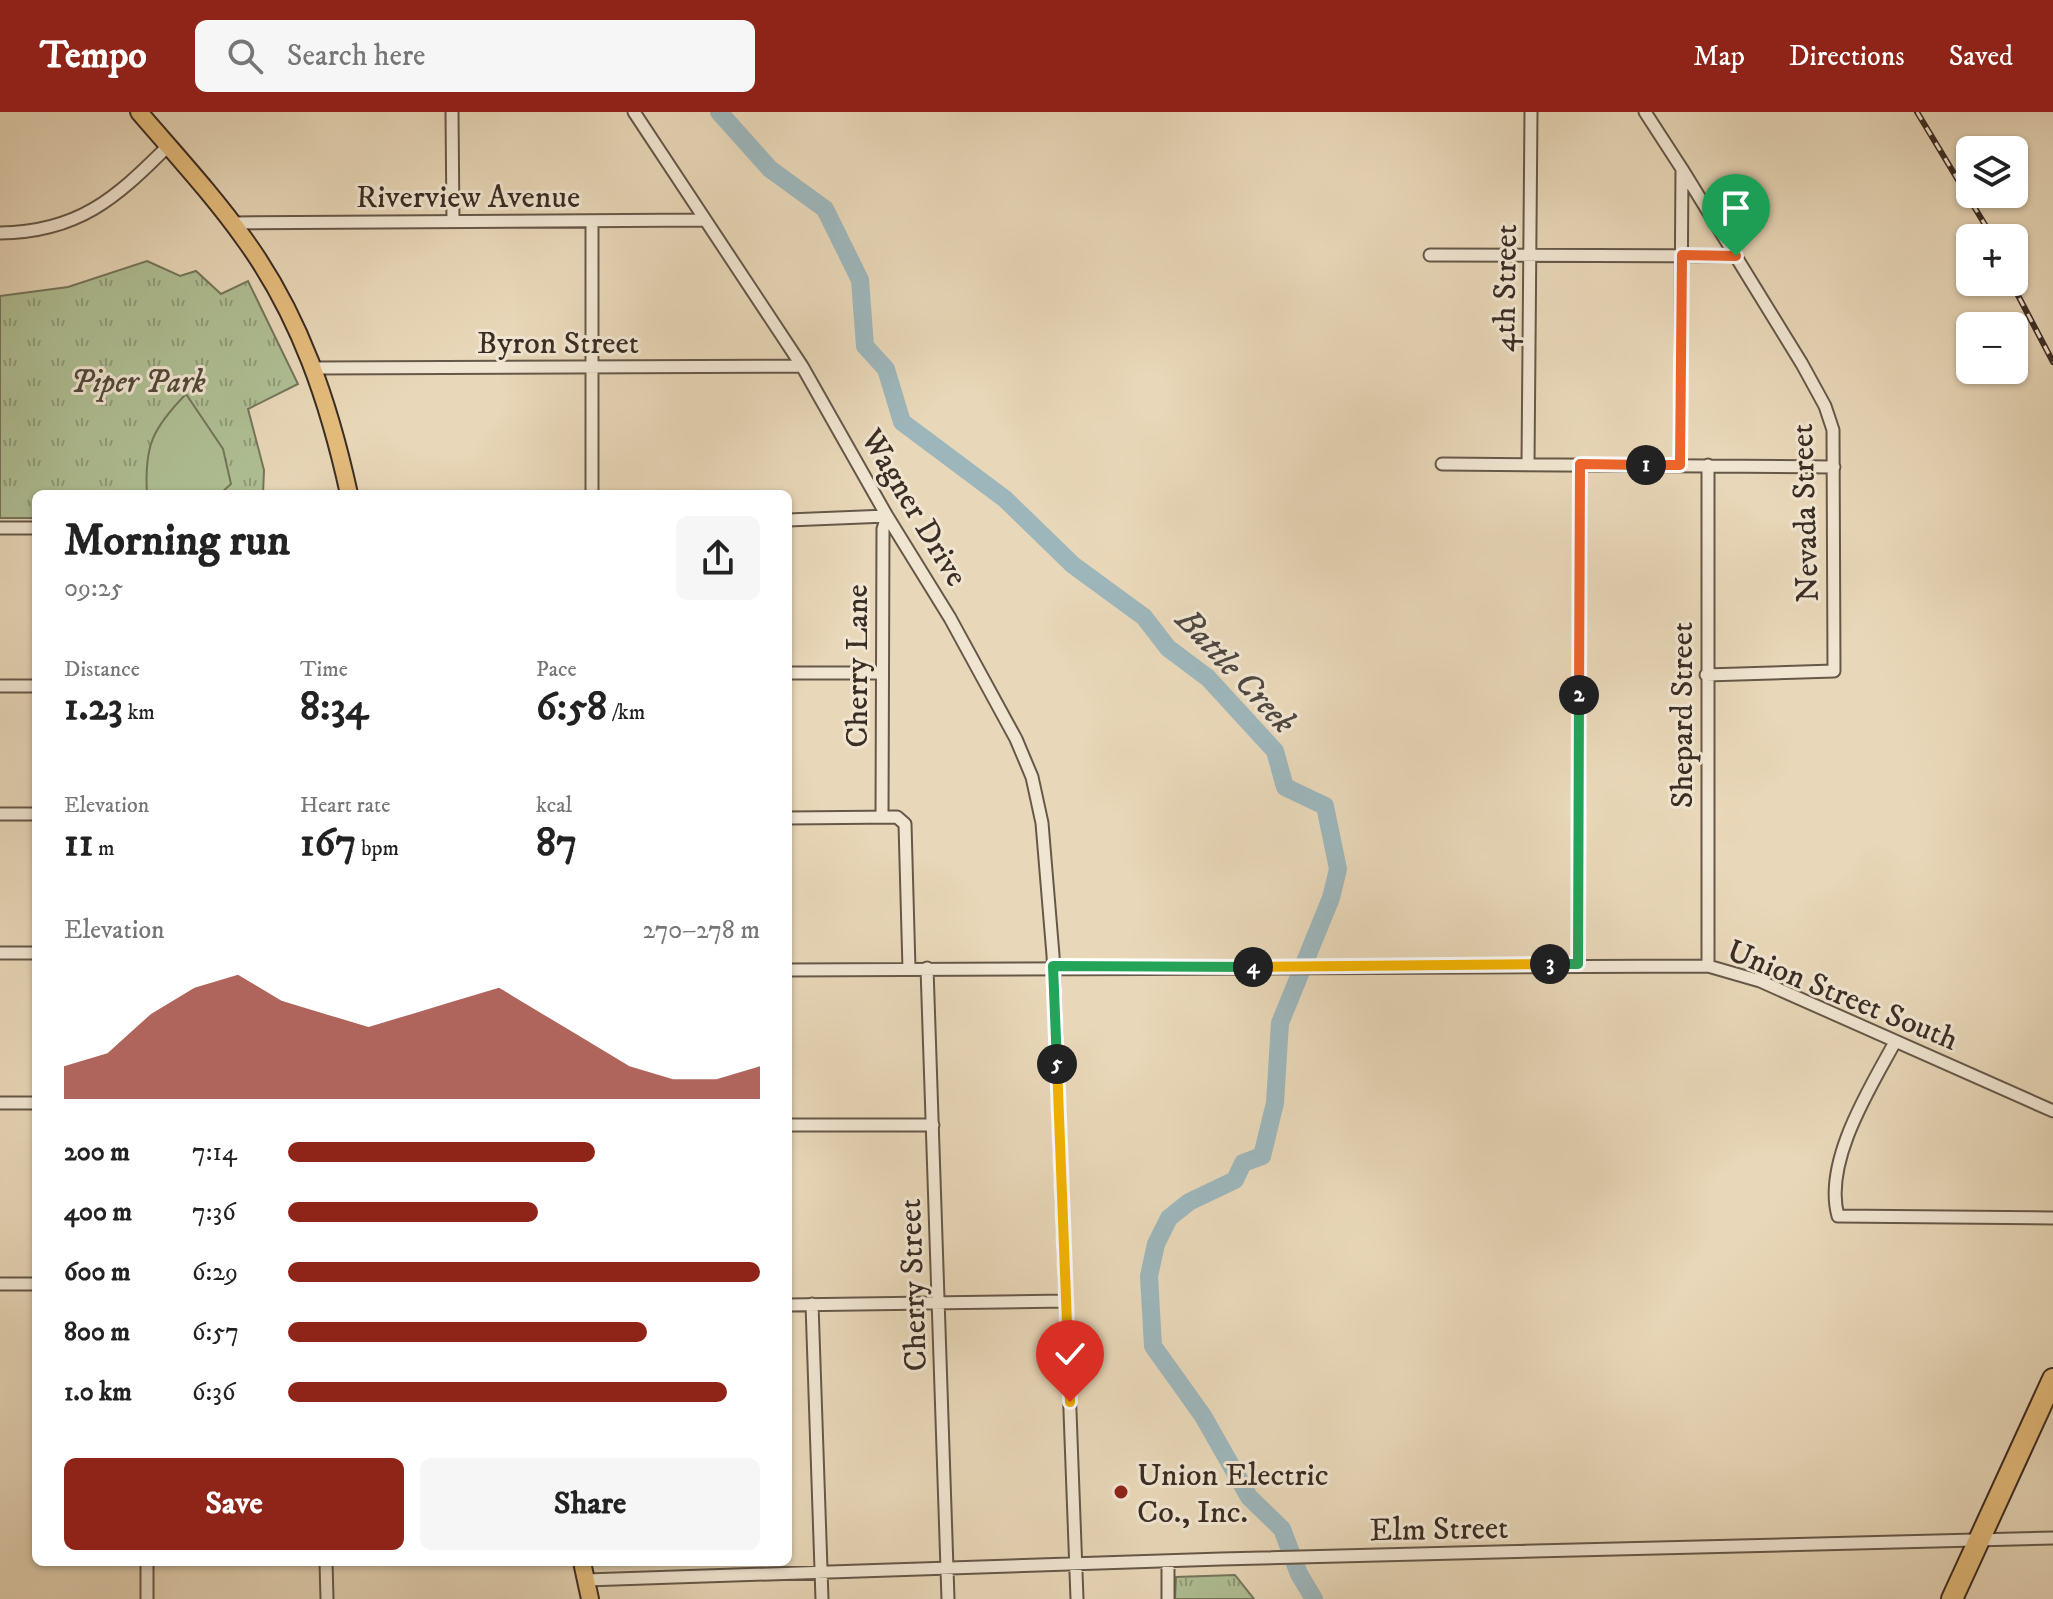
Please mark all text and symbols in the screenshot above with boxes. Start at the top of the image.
search box [195,20,755,92]
text: Tempo [40,32,147,80]
icon: search [223,34,267,78]
text: Search here [287,38,425,75]
text: Map [1693,39,1745,74]
text: Directions [1789,39,1905,74]
text: Saved [1949,39,2013,74]
map controls [1956,136,2028,384]
button: layers [1956,136,2028,208]
pin [1702,174,1770,256]
street label: Riverview Avenue [356,178,580,218]
icon: arrive [1714,186,1758,230]
street label: 4th Street [1485,224,1527,352]
button: + [1956,224,2028,296]
button: − [1956,312,2028,384]
street label: Byron Street [477,324,639,364]
park label: Piper Park [70,363,206,403]
street label: Wagner Drive [850,421,976,594]
street label: Nevada Street [1783,423,1829,603]
pin: 1 [1626,445,1666,485]
text: 1 [1642,451,1650,478]
text: Morning run [64,514,290,569]
button: share [676,516,760,600]
text: 09:25 [64,572,123,605]
street label: Cherry Lane [838,584,878,748]
water label: Battle Creek [1166,599,1305,744]
street label: Shepard Street [1663,622,1703,808]
text: Distance [64,656,140,683]
text: Time [300,656,348,683]
text: Pace [536,656,577,683]
pin: 2 [1559,675,1599,715]
text: 2 [1574,681,1584,708]
text: 1.23 [64,683,123,733]
text: 8:34 [300,683,368,733]
text: 6:58 [536,683,607,733]
text: km [123,699,155,726]
text: /km [607,699,645,726]
text: Elevation [64,792,149,819]
text: Heart rate [300,792,390,819]
text: kcal [536,792,572,819]
text: 11 [64,819,93,869]
text: 167 [300,819,356,869]
text: 87 [536,819,577,869]
text: m [93,835,115,862]
text: bpm [356,835,399,862]
text: Elevation [64,914,165,947]
text: 270–278 m [643,914,760,947]
street label: Union Street South [1721,931,1964,1060]
pin: 3 [1530,944,1570,984]
pin: 4 [1233,947,1273,987]
text: 3 [1546,950,1554,977]
text: 4 [1247,953,1259,980]
pin: 5 [1037,1044,1077,1084]
text: 5 [1052,1050,1062,1077]
text: 200 m [64,1136,130,1169]
text: 7:14 [192,1136,237,1169]
text: 400 m [64,1196,132,1229]
text: 7:36 [192,1196,236,1229]
street label: Cherry Street [891,1198,937,1372]
text: 600 m [64,1256,131,1289]
text: 6:29 [192,1256,238,1289]
text: 800 m [64,1316,130,1349]
text: 6:57 [192,1316,239,1349]
pin [1036,1320,1104,1402]
icon: check [1048,1332,1092,1376]
text: 1.0 km [64,1376,132,1409]
text: 6:36 [192,1376,236,1409]
place label: Union Electric Co., Inc. [1137,1456,1329,1533]
button: Save [64,1458,404,1550]
button: Share [420,1458,760,1550]
marker: Union Electric Co., Inc. [1112,1483,1130,1501]
street label: Elm Street [1369,1509,1509,1551]

